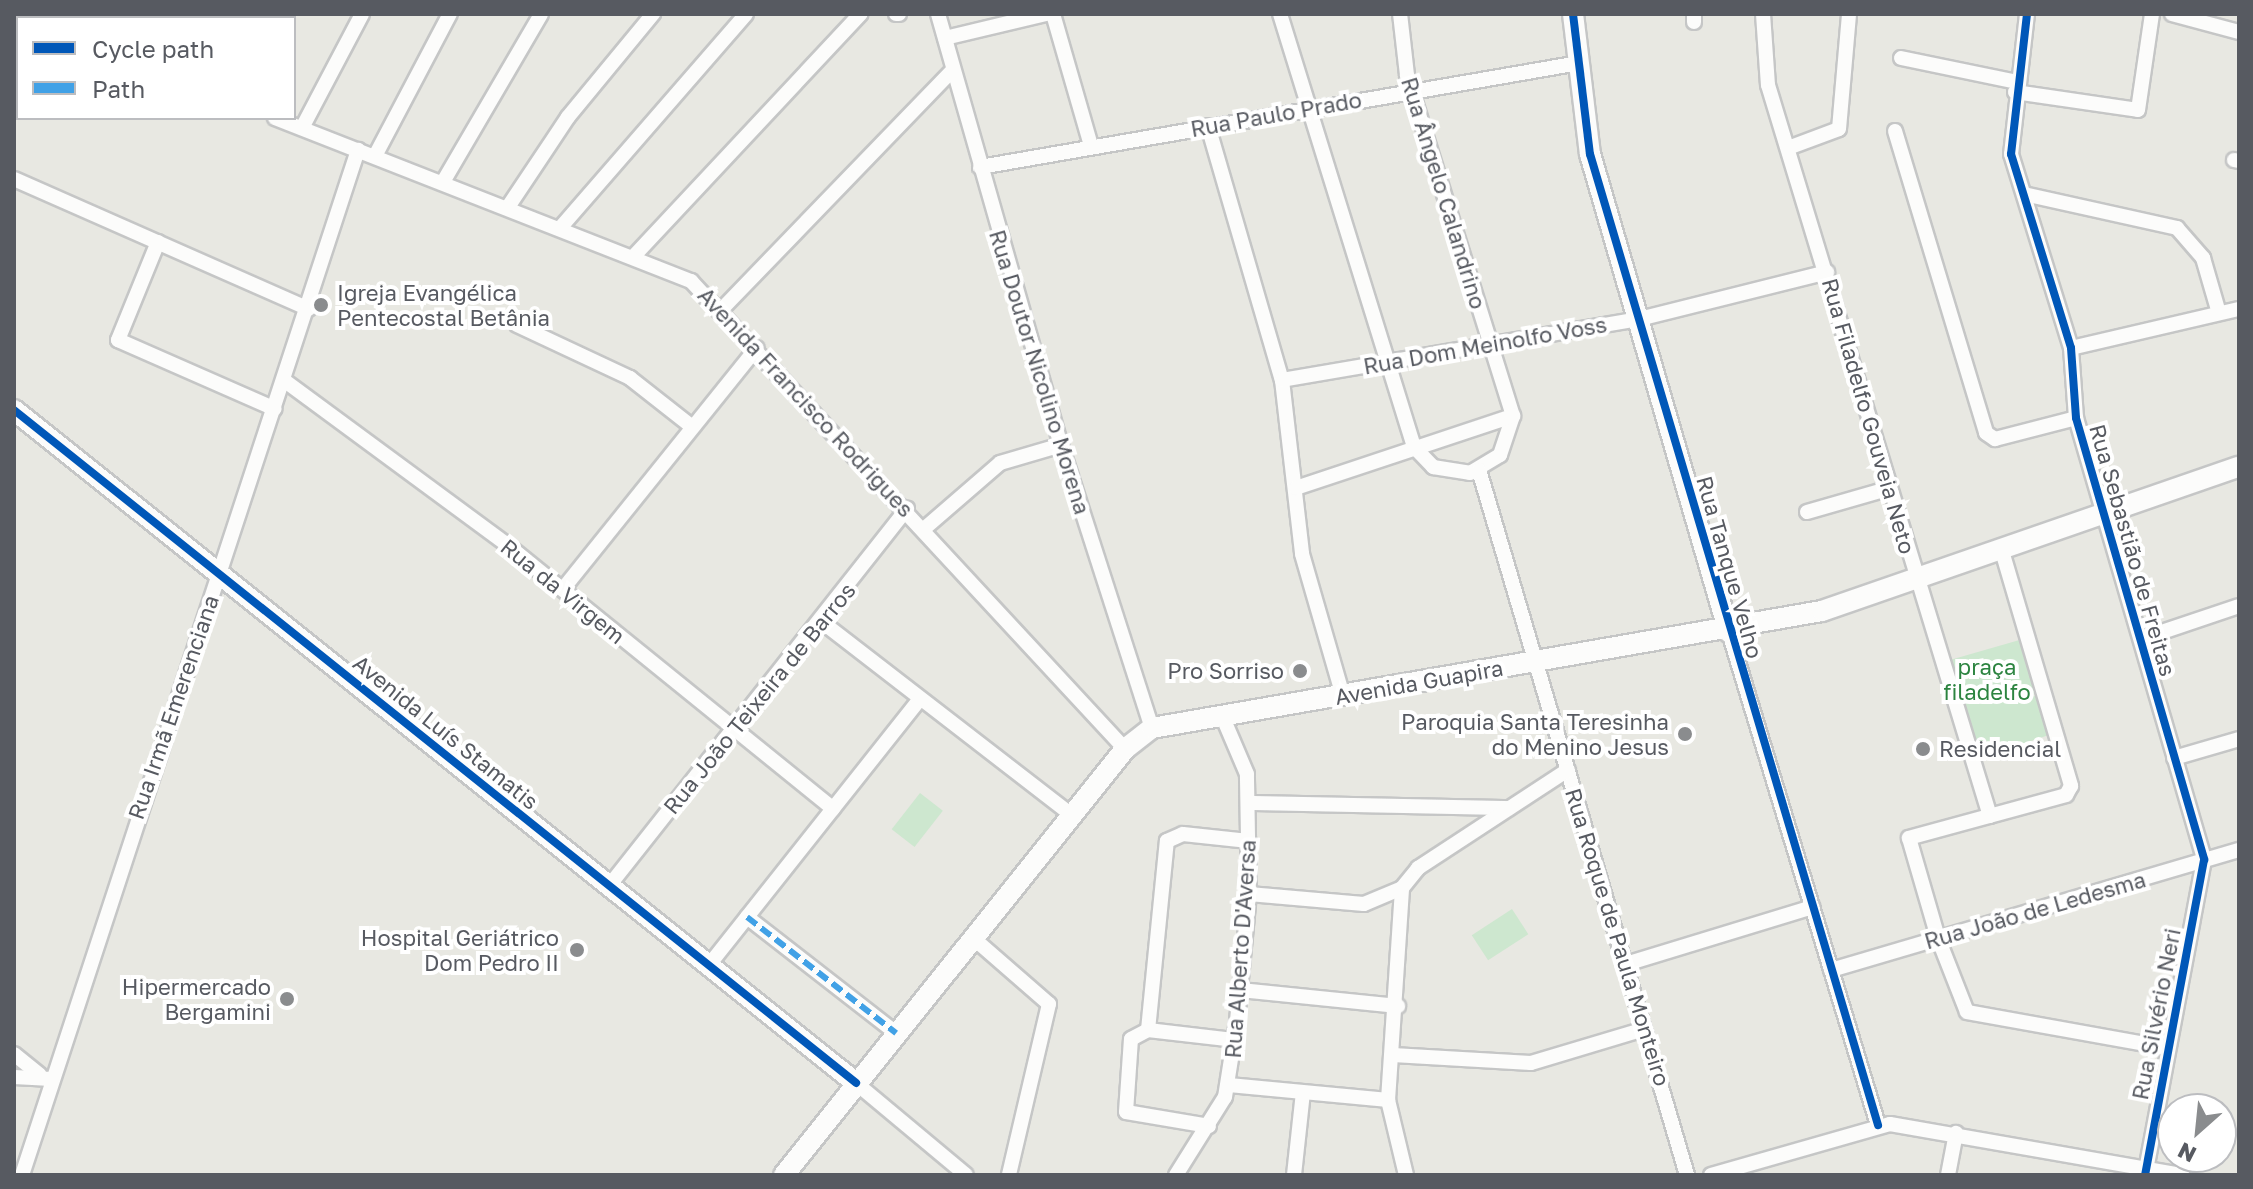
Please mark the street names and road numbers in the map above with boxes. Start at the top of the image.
street label: Rua Ângelo Calandrino [1396,74,1492,312]
street label: Rua Paulo Prado [1188,86,1364,142]
street label: Rua Doutor Nicolino Morena [984,227,1096,517]
street label: Rua Filadelfo Gouveia Neto [1817,275,1921,557]
street label: Avenida Francisco Rodrigues [693,282,919,522]
street label: Rua Dom Meinolfo Voss [1361,311,1609,379]
street label: Rua Sebastião de Freitas [2084,421,2182,679]
street label: Rua Tanque Velho [1691,473,1769,661]
street label: Rua da Virgem [496,533,630,649]
street label: Rua João Teixeira de Barros [657,577,861,819]
street label: Rua Irmã Emerenciana [122,591,224,823]
street label: Avenida Luís Stamatis [348,649,544,815]
street label: Avenida Guapira [1333,654,1505,710]
street label: Rua Roque de Paula Monteiro [1560,785,1676,1089]
street label: Rua Alberto D'Aversa [1219,839,1261,1059]
street label: Rua João de Ledesma [1921,866,2149,954]
street label: Rua Silvério Neri [2126,926,2186,1102]

